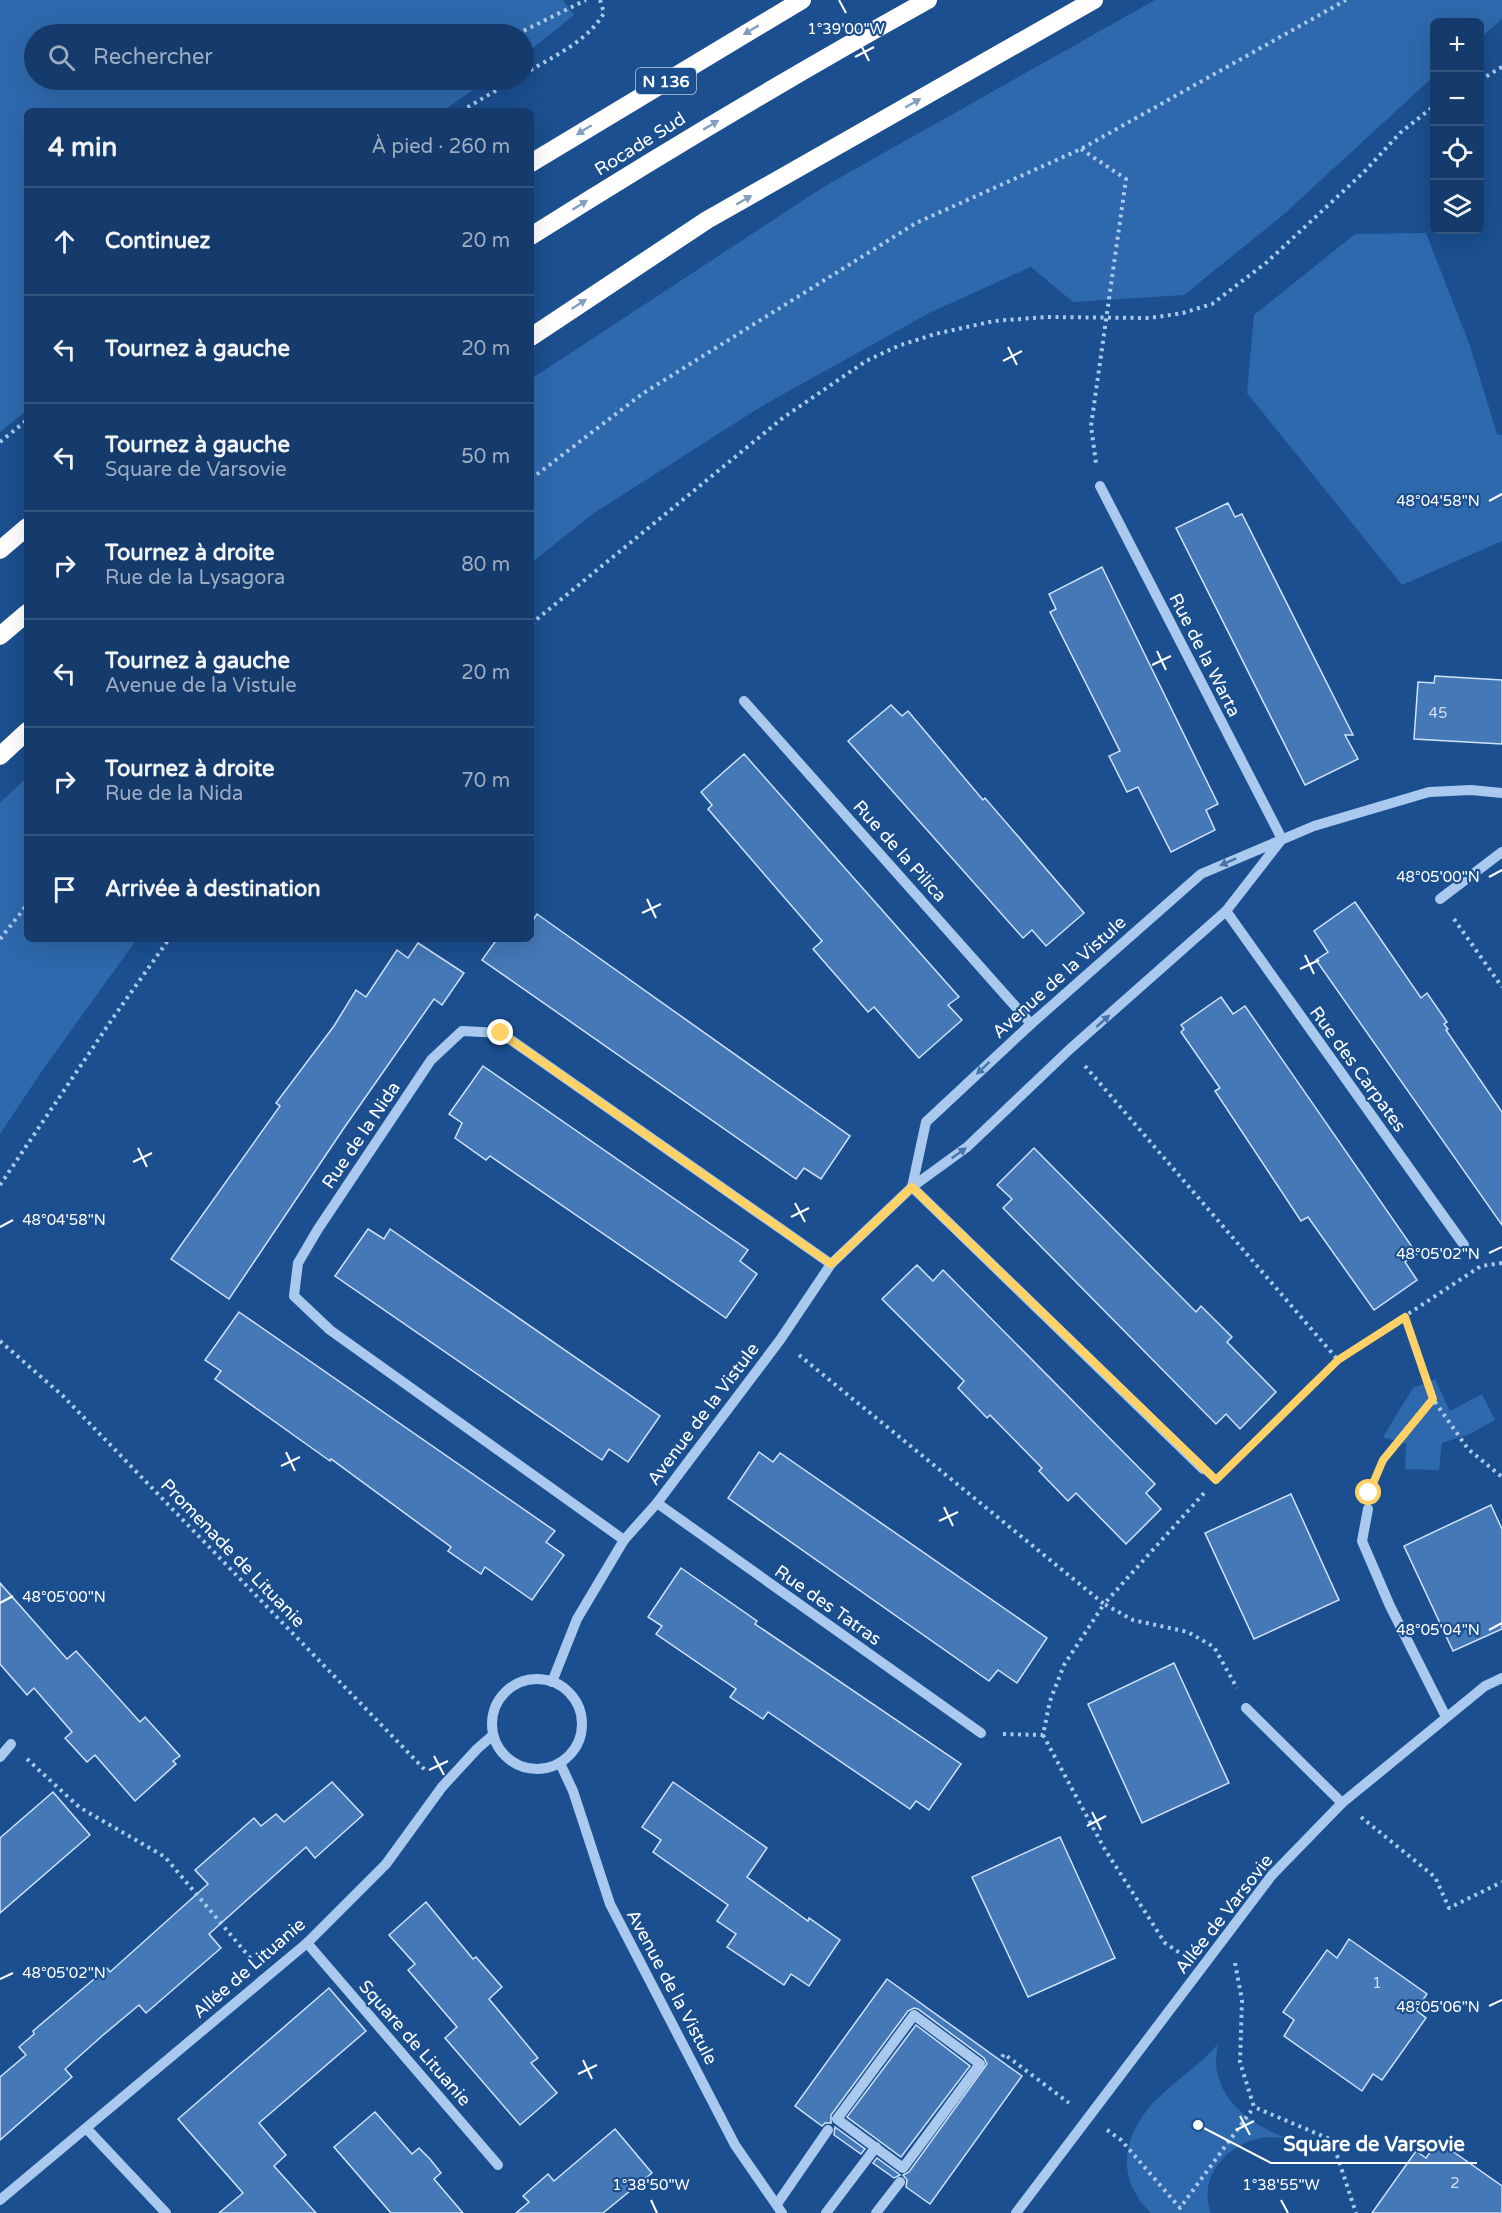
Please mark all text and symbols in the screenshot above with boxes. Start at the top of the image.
map controls [1430,18,1484,234]
button: + [1430,18,1484,72]
text: 1°39'00"W [807,20,885,38]
search box [24,24,534,90]
one-way arrow [743,24,759,35]
icon: search [45,41,78,74]
text: Rechercher [93,44,213,70]
road number: N 136 [636,68,696,94]
button: − [1430,72,1484,126]
one-way arrow [905,98,922,108]
street label: Rocade Sud [591,107,689,181]
one-way arrow [703,119,719,130]
one-way arrow [576,125,592,136]
button: locate [1430,126,1484,180]
text: 4 min [48,132,117,163]
text: À pied · 260 m [372,135,510,159]
button: layers [1430,180,1484,234]
one-way arrow [736,194,752,205]
one-way arrow [572,200,589,211]
icon: ahead [48,225,81,258]
text: Continuez [105,228,210,254]
text: 20 m [461,229,510,253]
one-way arrow [571,299,588,310]
icon: left [48,333,81,366]
text: Tournez à gauche [105,336,290,362]
text: 20 m [461,337,510,361]
text: Tournez à gauche [105,432,290,458]
icon: left [48,441,81,474]
text: 50 m [461,445,510,469]
text: Square de Varsovie [105,458,287,482]
text: 48°04'58"N [1396,492,1480,510]
text: Tournez à droite [105,540,274,566]
icon: right [48,549,81,582]
text: 80 m [461,553,510,577]
text: Rue de la Lysagora [105,566,285,590]
street label: Rue de la Warta [1164,590,1246,720]
text: Tournez à gauche [105,648,290,674]
icon: left [48,657,81,690]
text: 20 m [461,661,510,685]
text: Avenue de la Vistule [105,674,297,698]
house number: 45 [1429,704,1447,722]
text: Tournez à droite [105,756,274,782]
icon: right [48,765,81,798]
text: 70 m [461,769,510,793]
text: Rue de la Nida [105,782,243,806]
street label: Rue de la Pilica [849,796,951,906]
one-way arrow [1219,857,1237,867]
text: 48°05'00"N [1396,868,1480,886]
icon: arrive [48,873,81,906]
text: Arrivée à destination [105,876,321,902]
street label: Avenue de la Vistule [988,911,1130,1043]
street label: Rue des Carpates [1305,1002,1411,1136]
one-way arrow [1095,1014,1110,1028]
route end [487,1019,513,1045]
one-way arrow [976,1061,991,1075]
street label: Rue de la Nida [317,1077,405,1193]
one-way arrow [951,1147,967,1159]
text: 48°04'58"N [22,1211,106,1229]
text: 48°05'02"N [1396,1245,1480,1263]
street label: Avenue de la Vistule [642,1339,764,1489]
street label: Promenade de Lituanie [156,1474,310,1632]
route start [1355,1479,1381,1505]
street label: Rue des Tatras [770,1560,886,1650]
text: 48°05'00"N [22,1588,106,1606]
text: 48°05'04"N [1396,1621,1480,1639]
street label: Allée de Varsovie [1170,1850,1278,1978]
street label: Avenue de la Vistule [622,1906,722,2068]
street label: Allée de Lituanie [188,1913,310,2023]
text: 48°05'02"N [22,1964,106,1982]
house number: 1 [1372,1974,1382,1992]
street label: Square de Lituanie [354,1976,476,2110]
text: 48°05'06"N [1396,1998,1480,2016]
callout: Square de Varsovie [1271,2125,1477,2163]
text: Square de Varsovie [1283,2133,1465,2157]
house number: 2 [1450,2174,1460,2192]
text: 1°38'50"W [612,2176,690,2194]
text: 1°38'55"W [1242,2176,1320,2194]

